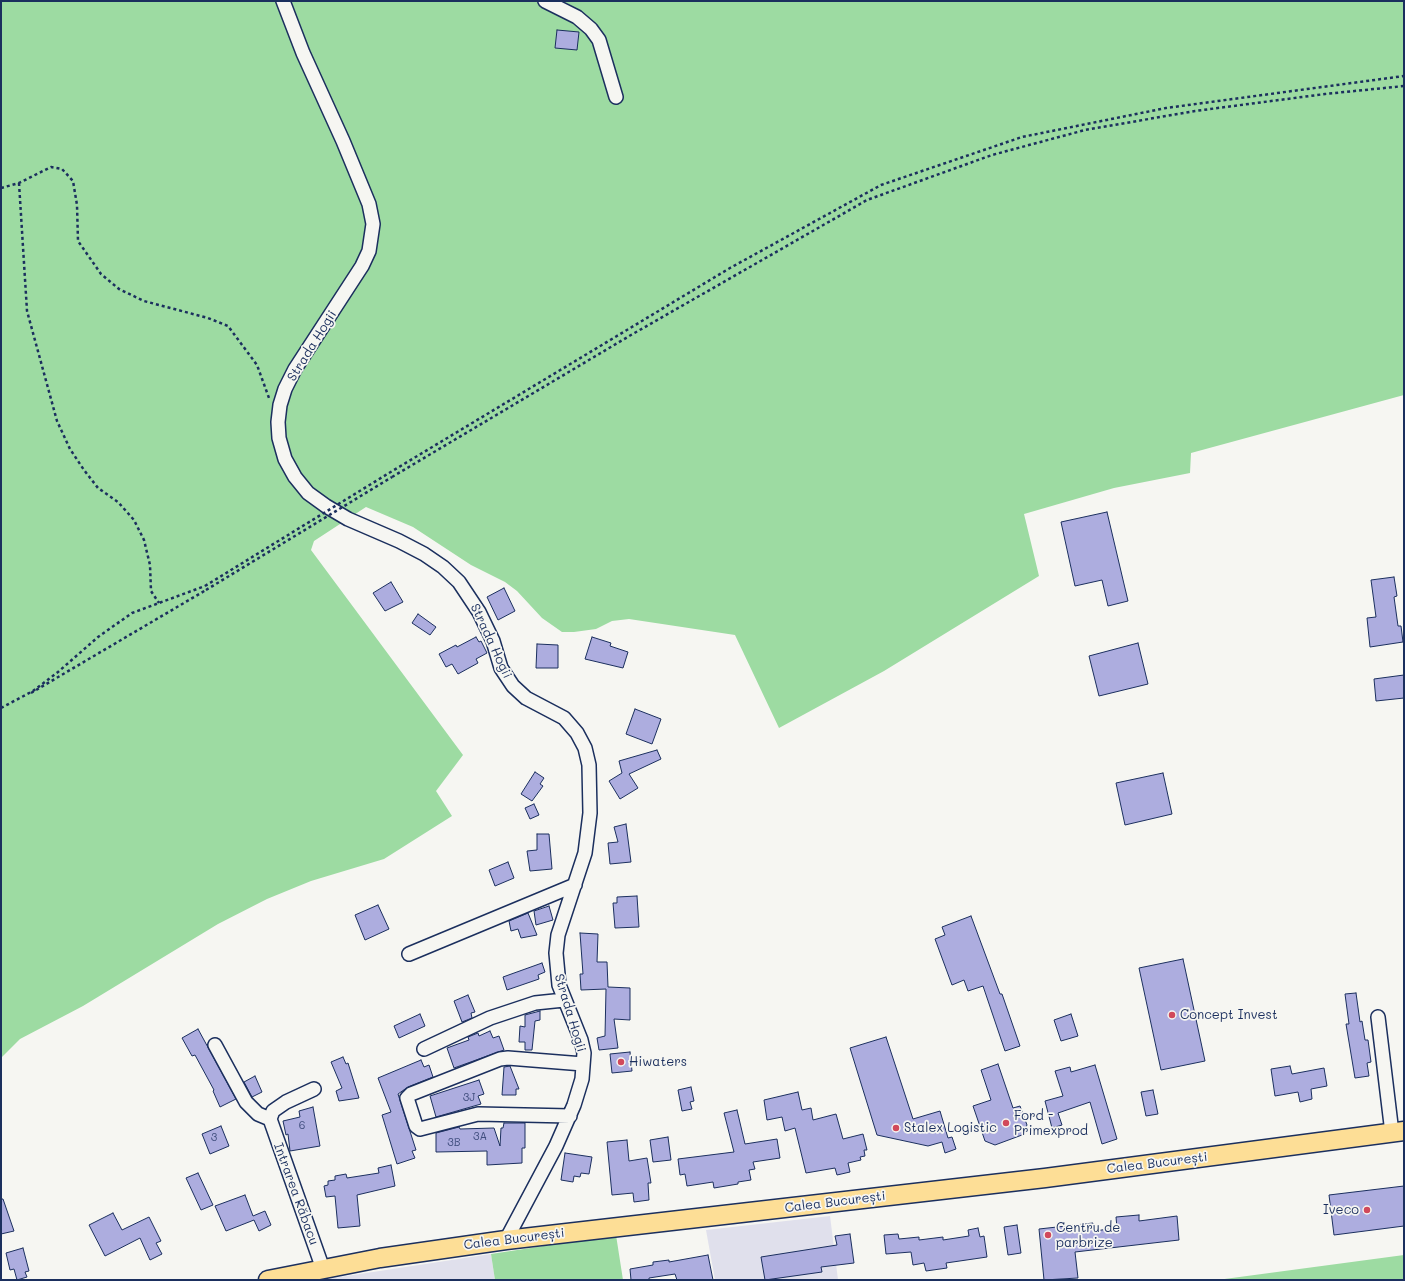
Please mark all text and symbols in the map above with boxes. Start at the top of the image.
street label: Strada Hogii [284,308,340,384]
street label: Strada Hogii [467,601,515,681]
street label: Strada Hogii [551,972,589,1054]
place label: Concept Invest [1180,1007,1278,1023]
marker: Concept Invest [1167,1010,1177,1020]
place label: Hiwaters [629,1054,687,1070]
marker: Hiwaters [616,1057,626,1067]
house number: 3J [463,1091,475,1105]
place label: Ford - Primexprod [1014,1108,1088,1139]
marker: Ford - Primexprod [1001,1118,1011,1128]
house number: 6 [299,1119,305,1133]
place label: Stalex Logistic [904,1120,997,1136]
marker: Stalex Logistic [891,1123,901,1133]
house number: 3A [473,1130,487,1144]
house number: 3 [211,1131,217,1145]
house number: 3B [447,1136,461,1150]
street label: Intrarea Răbacu [270,1141,322,1247]
street label: Calea București [1106,1149,1208,1177]
street label: Calea București [784,1188,886,1216]
place label: Iveco [1323,1202,1359,1218]
marker: Iveco [1362,1205,1372,1215]
place label: Centru de parbrize [1056,1220,1120,1251]
street label: Calea București [463,1225,565,1253]
marker: Centru de parbrize [1043,1230,1053,1240]

